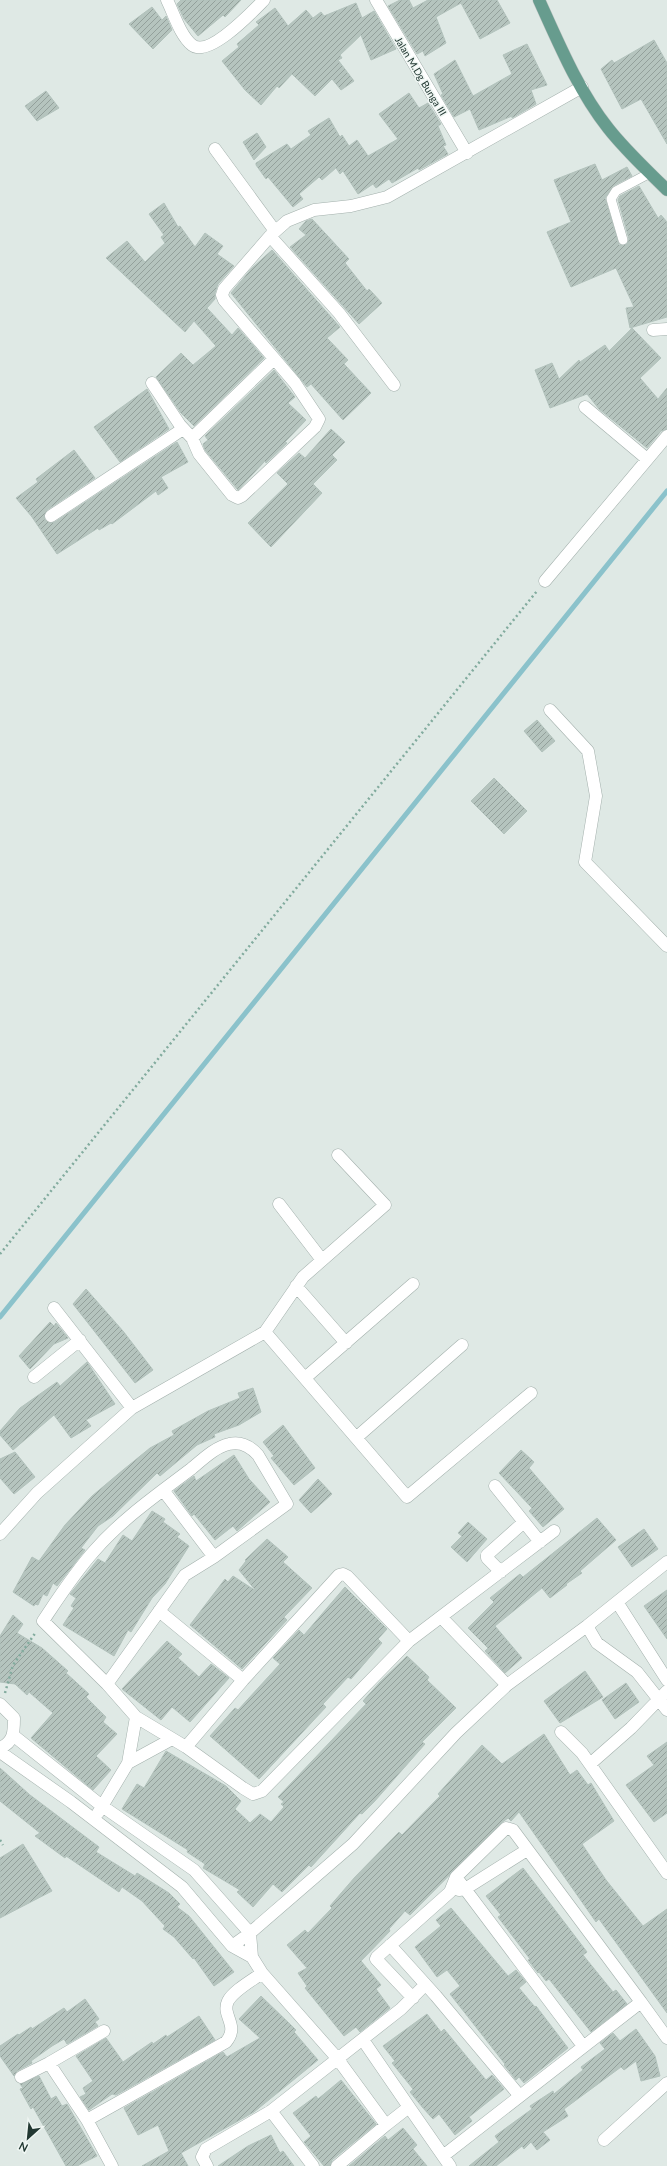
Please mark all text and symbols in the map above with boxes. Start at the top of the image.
street label: Jalan M.Dg Bunga III [393,34,449,118]
north arrow [8,2118,48,2158]
text: N [17,2140,30,2155]

